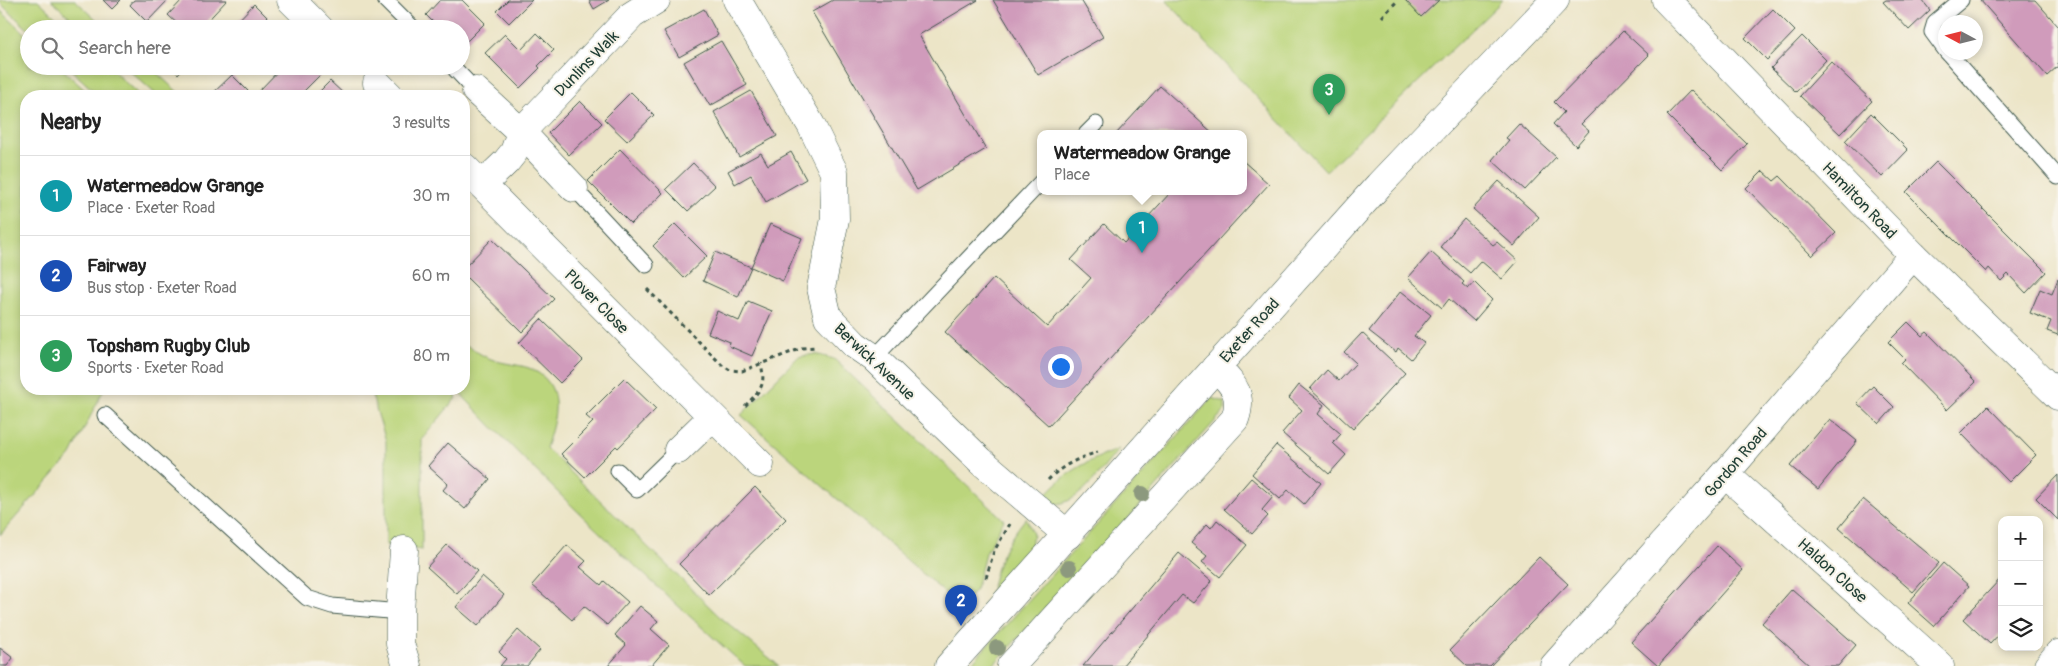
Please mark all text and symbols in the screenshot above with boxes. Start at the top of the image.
north arrow [1938,15,1983,60]
search box [20,20,470,75]
street label: Dunlins Walk [550,26,623,101]
icon: search [38,34,66,62]
text: Search here [78,36,171,60]
pin: 3 [1313,74,1345,115]
text: Nearby [40,109,101,136]
text: 3 results [392,113,450,133]
popup [1037,130,1247,195]
text: Watermeadow Grange [1054,141,1230,165]
street label: Hamilton Road [1818,158,1901,243]
text: Place [1054,165,1090,185]
text: Watermeadow Grange [87,174,264,198]
text: 1 [53,186,59,206]
text: 30 m [412,186,450,206]
text: Place · Exeter Road [87,198,215,218]
pin: 1 [1126,212,1158,253]
text: Fairway [87,254,146,278]
street label: Plover Close [560,265,633,338]
text: 2 [52,266,60,286]
text: 60 m [412,266,450,286]
text: Bus stop · Exeter Road [87,278,237,298]
street label: Exeter Road [1216,294,1284,367]
street label: Berwick Avenue [830,319,919,405]
text: Topsham Rugby Club [87,334,250,358]
text: 3 [52,346,60,366]
text: 80 m [413,346,450,366]
your location [1048,354,1074,380]
text: Sports · Exeter Road [87,358,224,378]
street label: Gordon Road [1700,424,1772,502]
map controls [1998,516,2043,651]
button: + [1998,516,2043,561]
street label: Haldon Close [1793,534,1871,607]
button: − [1998,561,2043,606]
pin: 2 [945,585,977,626]
button: layers [1998,606,2043,651]

